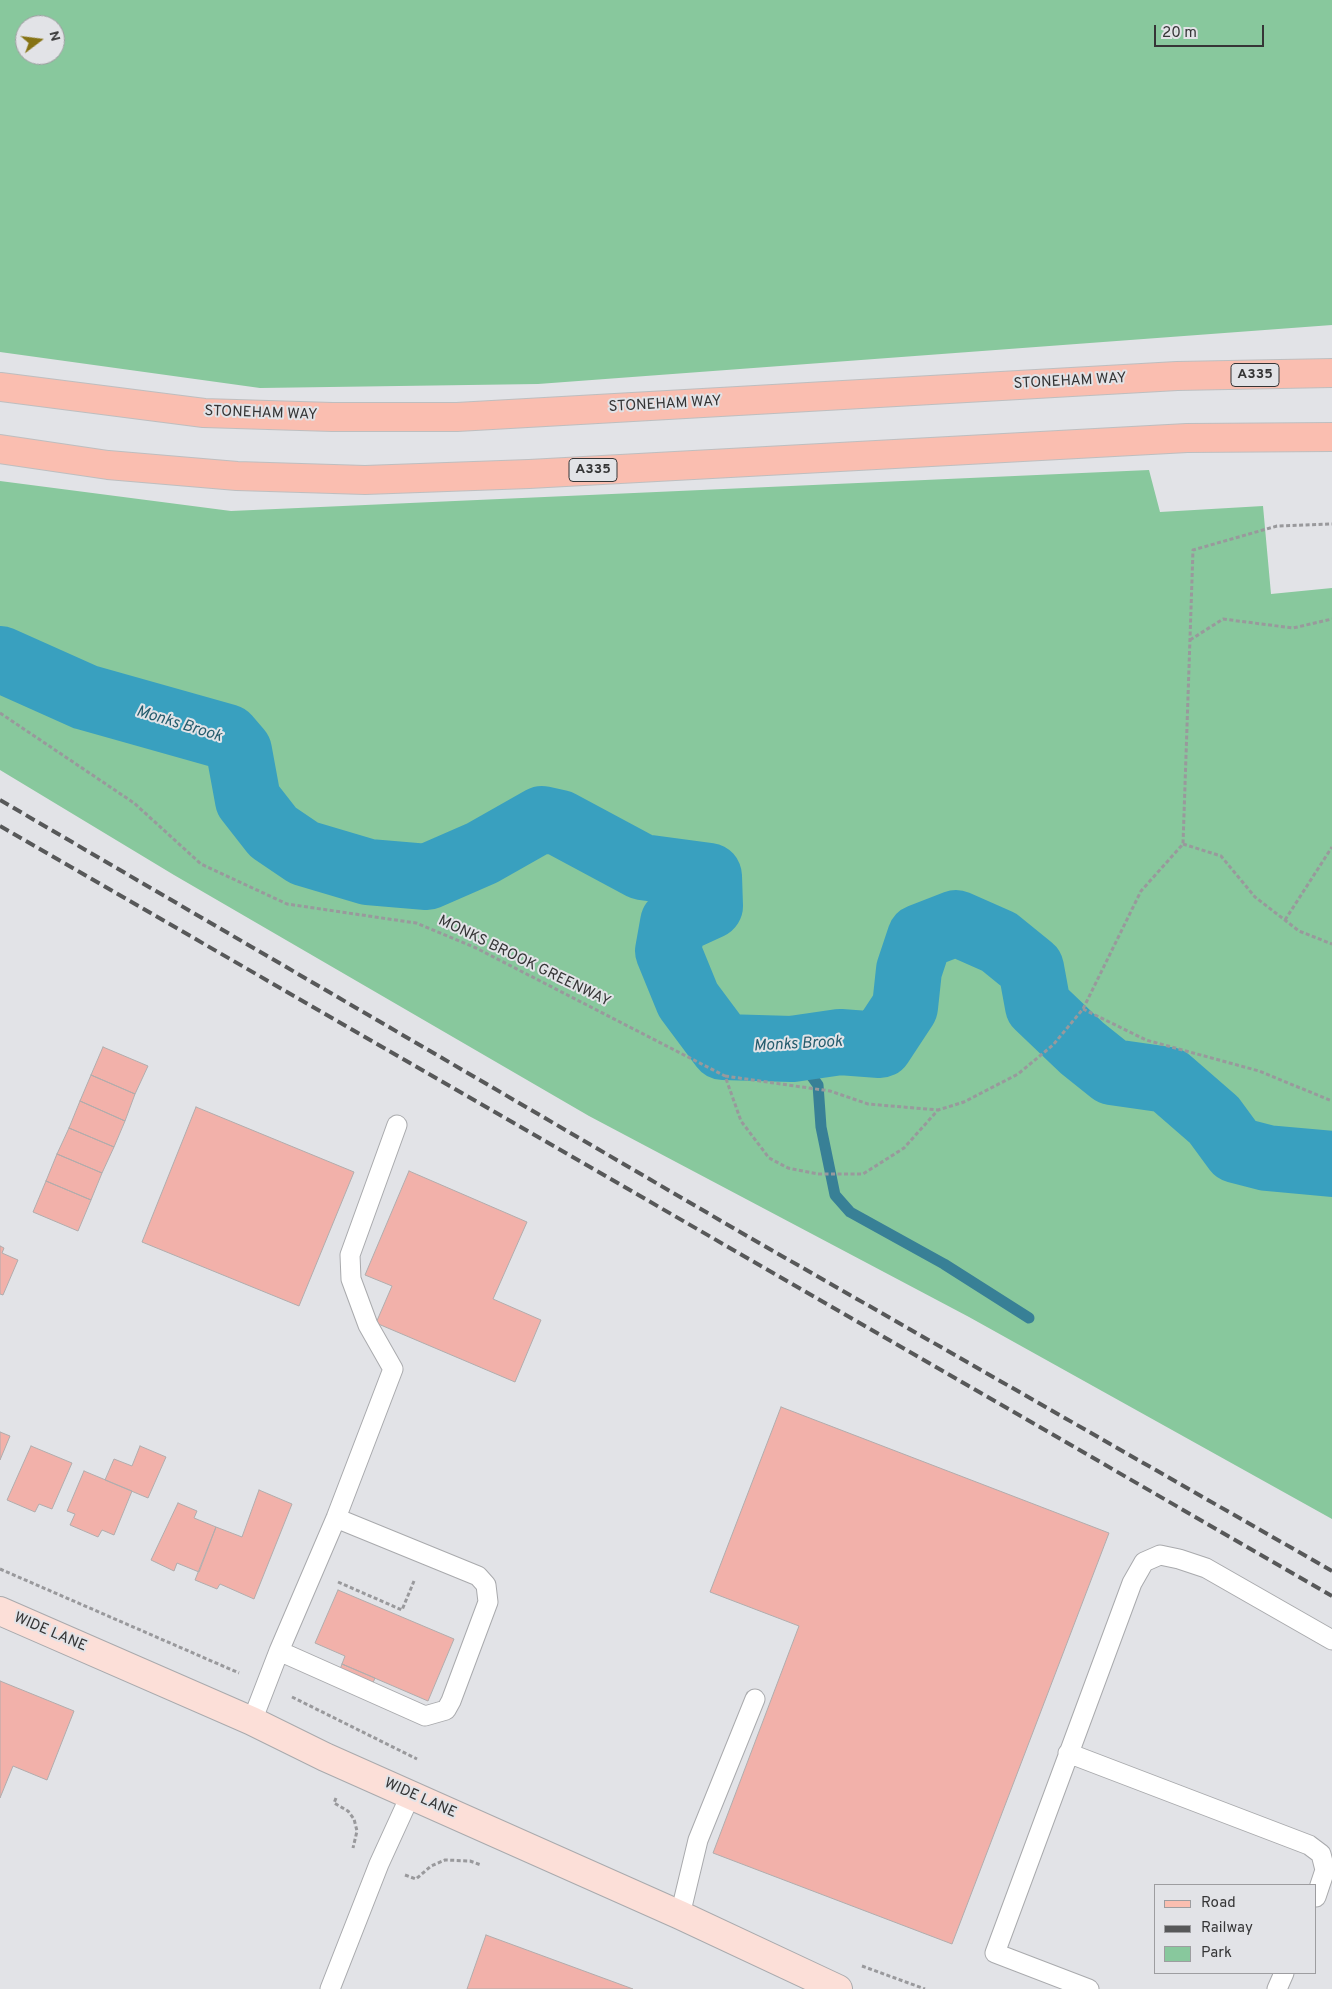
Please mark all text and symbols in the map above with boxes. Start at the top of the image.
north arrow [15,15,65,65]
scale bar [1157,15,1267,47]
text: 20 m [1162,24,1197,43]
text: N [44,29,64,43]
road number: A335 [1231,364,1279,386]
street label: STONEHAM WAY [1013,370,1127,394]
street label: STONEHAM WAY [608,393,722,417]
street label: STONEHAM WAY [204,403,318,425]
road number: A335 [569,458,617,482]
water label: Monks Brook [134,703,224,747]
street label: MONKS BROOK GREENWAY [435,912,613,1012]
water label: Monks Brook [753,1033,843,1057]
street label: WIDE LANE [11,1610,89,1656]
street label: WIDE LANE [381,1775,459,1823]
legend [1154,1884,1317,1974]
text: Road [1201,1894,1236,1913]
text: Railway [1201,1919,1253,1938]
text: Park [1201,1944,1232,1963]

